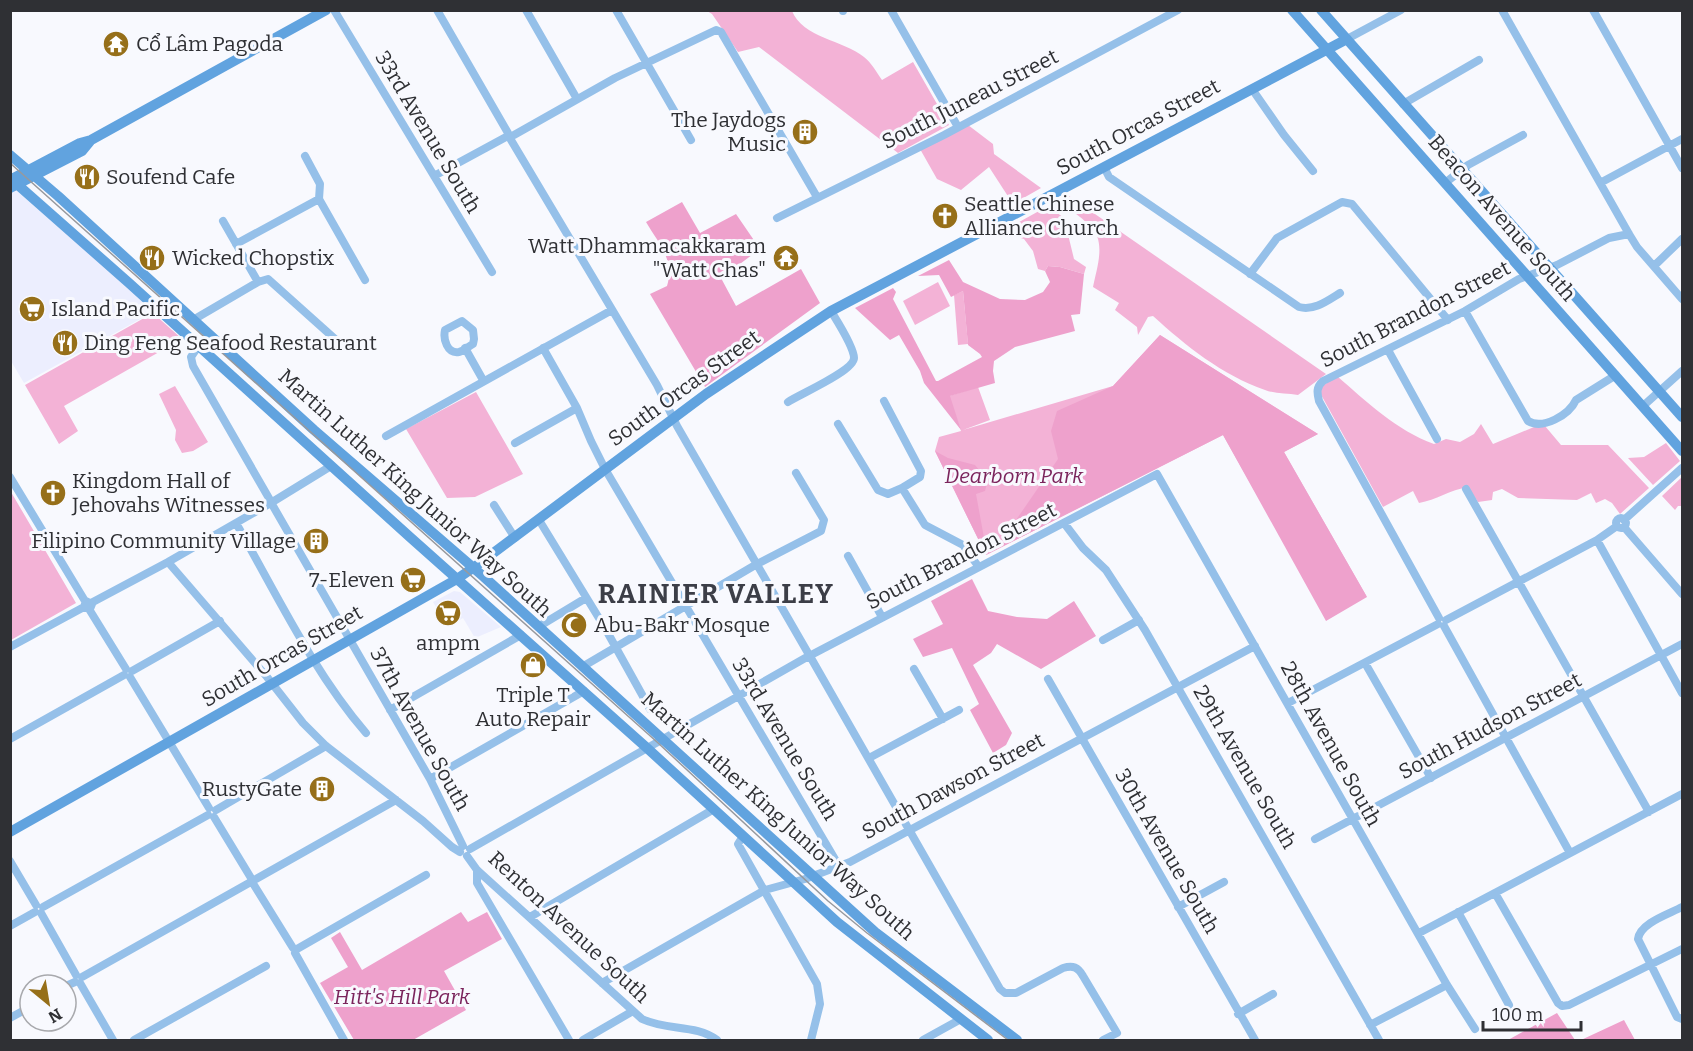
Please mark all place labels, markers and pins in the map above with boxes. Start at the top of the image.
temple icon: Cổ Lâm Pagoda [101,29,131,59]
place label: Cổ Lâm Pagoda [136,31,284,57]
place label: The Jaydogs Music [671,107,786,157]
building icon: The Jaydogs Music [790,117,820,147]
restaurant icon: Soufend Cafe [72,162,102,192]
place label: Soufend Cafe [106,164,235,190]
place label: Seattle Chinese Alliance Church [964,191,1119,241]
church icon: Seattle Chinese Alliance Church [930,201,960,231]
place label: Watt Dhammacakkaram "Watt Chas" [528,233,766,283]
restaurant icon: Wicked Chopstix [137,243,167,273]
temple icon: Watt Dhammacakkaram "Watt Chas" [771,243,801,273]
place label: Wicked Chopstix [172,245,335,271]
supermarket icon: Island Pacific [17,294,47,324]
place label: Island Pacific [51,296,180,322]
restaurant icon: Ding Feng Seafood Restaurant [50,328,80,358]
place label: Ding Feng Seafood Restaurant [84,330,377,356]
place label: Kingdom Hall of Jehovahs Witnesses [71,468,265,518]
church icon: Kingdom Hall of Jehovahs Witnesses [38,478,68,508]
building icon: Filipino Community Village [301,526,331,556]
place label: Filipino Community Village [31,528,296,554]
supermarket icon: 7-Eleven [398,565,428,595]
place label: 7-Eleven [309,567,394,593]
supermarket icon: ampm [433,598,463,628]
mosque icon: Abu-Bakr Mosque [559,610,589,640]
place label: Abu-Bakr Mosque [594,612,770,638]
place label: ampm [416,630,480,656]
shop icon: Triple T Auto Repair [518,650,548,680]
place label: Triple T Auto Repair [475,682,591,732]
building icon: RustyGate [307,774,337,804]
place label: RustyGate [202,776,302,802]

